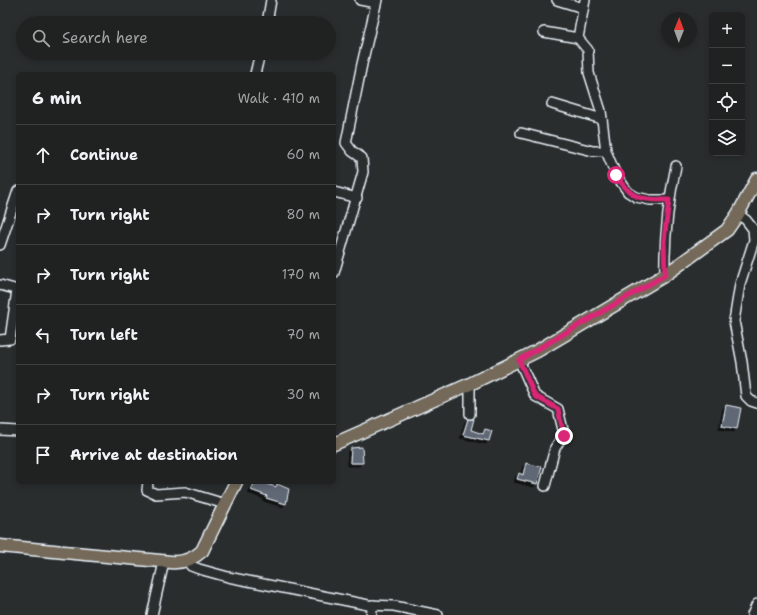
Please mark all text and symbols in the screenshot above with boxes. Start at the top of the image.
north arrow [661,12,697,48]
map controls [709,12,745,156]
button: + [709,12,745,48]
search box [16,16,336,60]
icon: search [30,27,52,49]
text: Search here [62,28,148,48]
button: − [709,48,745,84]
button: locate [709,84,745,120]
text: 6 min [32,87,82,109]
text: Walk · 410 m [238,90,320,107]
button: layers [709,120,745,156]
icon: ahead [32,144,54,166]
text: Continue [70,145,138,165]
text: 60 m [287,146,320,163]
route start [607,166,625,184]
icon: right [32,204,54,226]
text: Turn right [70,205,150,225]
text: 80 m [286,206,320,223]
icon: right [32,264,54,286]
text: Turn right [70,265,150,285]
text: 170 m [282,266,320,283]
icon: left [32,324,54,346]
text: Turn left [70,325,138,345]
text: 70 m [286,326,320,343]
icon: right [32,384,54,406]
text: Turn right [70,385,150,405]
text: 30 m [286,386,320,403]
route end [555,427,573,445]
icon: arrive [32,444,54,466]
text: Arrive at destination [70,445,238,465]

